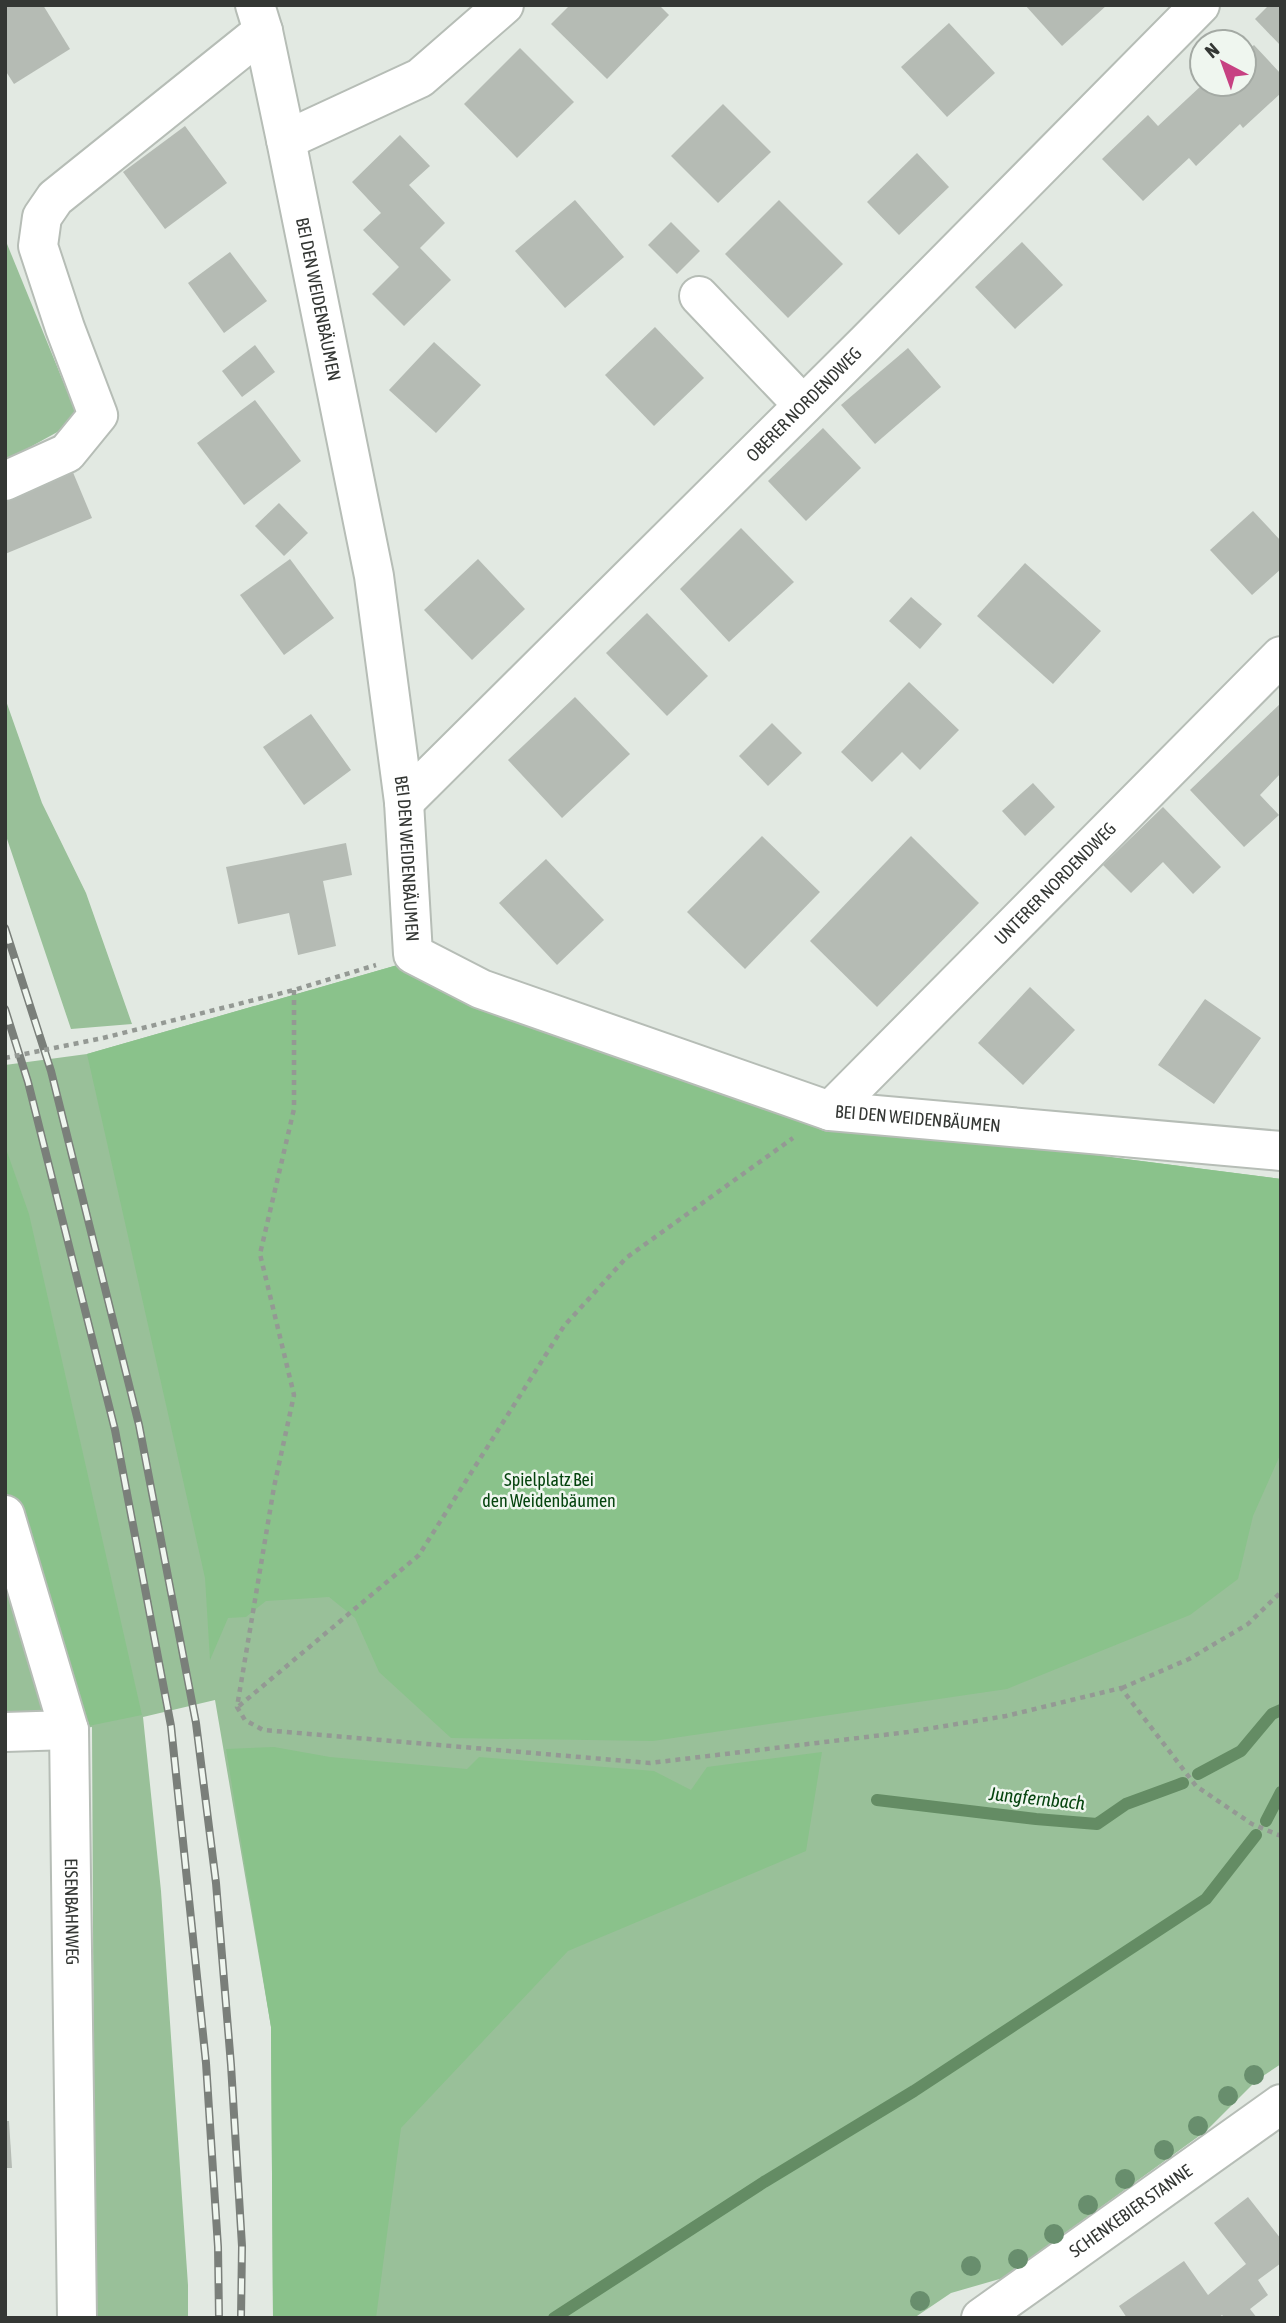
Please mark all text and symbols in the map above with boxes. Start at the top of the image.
north arrow [1188,28,1258,98]
text: N [1200,38,1223,62]
street label: BEI DEN WEIDENBÄUMEN [292,216,345,383]
street label: OBERER NORDENDWEG [742,343,866,466]
street label: BEI DEN WEIDENBÄUMEN [391,774,423,942]
street label: UNTERER NORDENDWEG [990,818,1120,949]
street label: BEI DEN WEIDENBÄUMEN [834,1100,1002,1136]
park label: Spielplatz Bei den Weidenbäumen [482,1469,616,1511]
water label: Jungfernbach [987,1782,1086,1814]
street label: EISENBAHNWEG [61,1858,83,1965]
street label: SCHENKEBIER STANNE [1065,2160,1196,2262]

